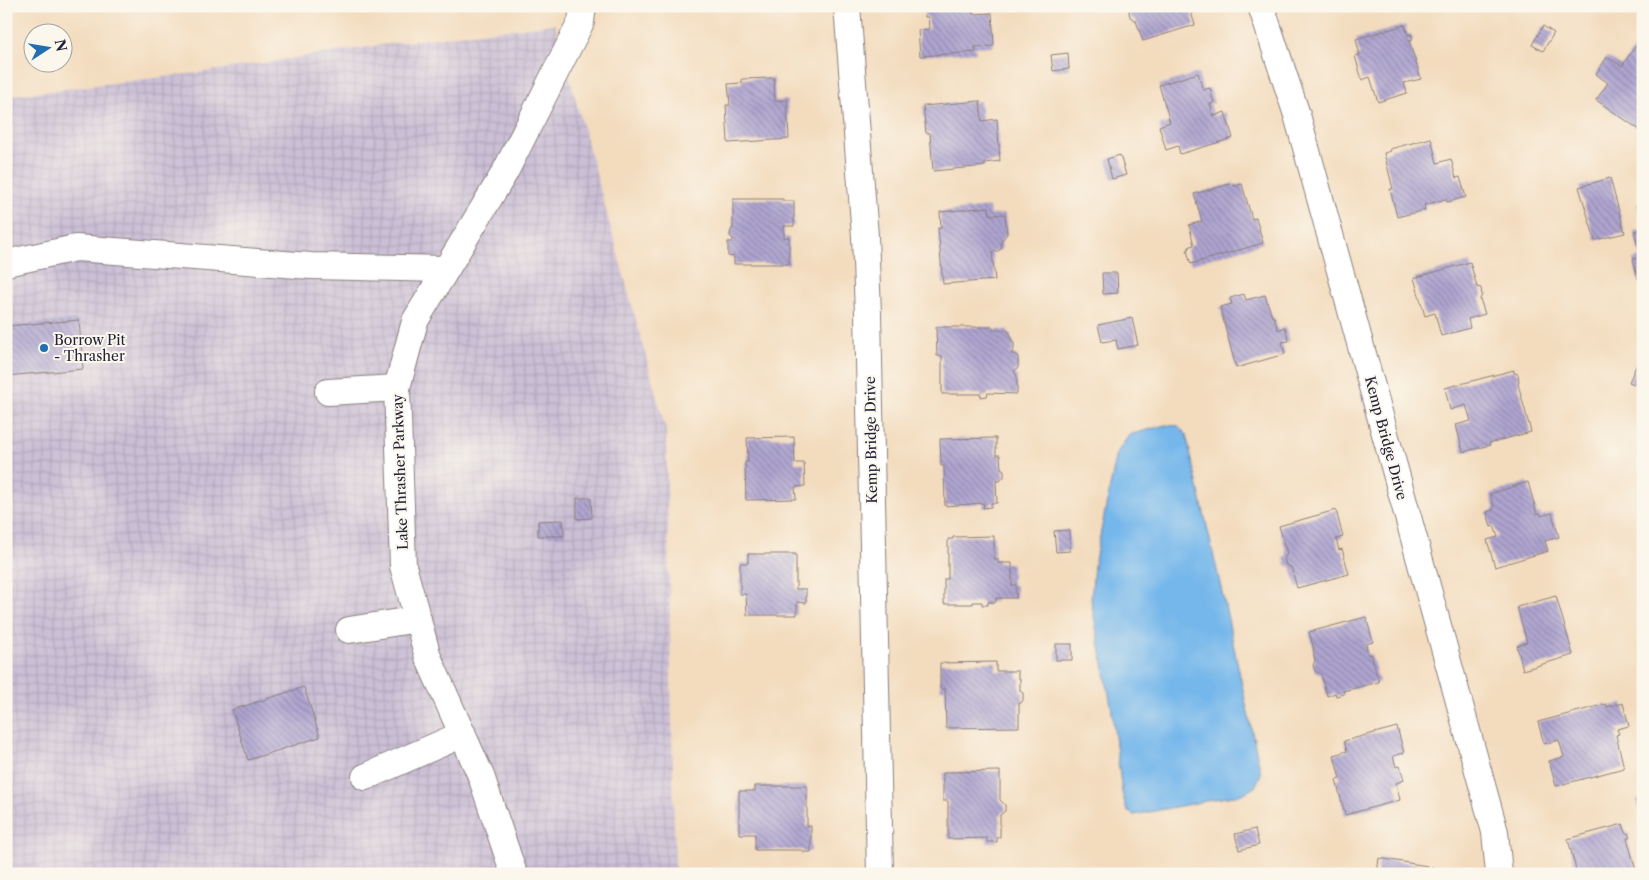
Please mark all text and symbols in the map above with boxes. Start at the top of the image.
north arrow [22,22,72,72]
text: N [51,37,71,53]
place label: Borrow Pit - Thrasher [54,331,126,365]
marker: Borrow Pit - Thrasher [38,342,50,354]
street label: Kemp Bridge Drive [1361,374,1411,502]
street label: Kemp Bridge Drive [861,376,881,504]
street label: Lake Thrasher Parkway [388,394,412,550]

